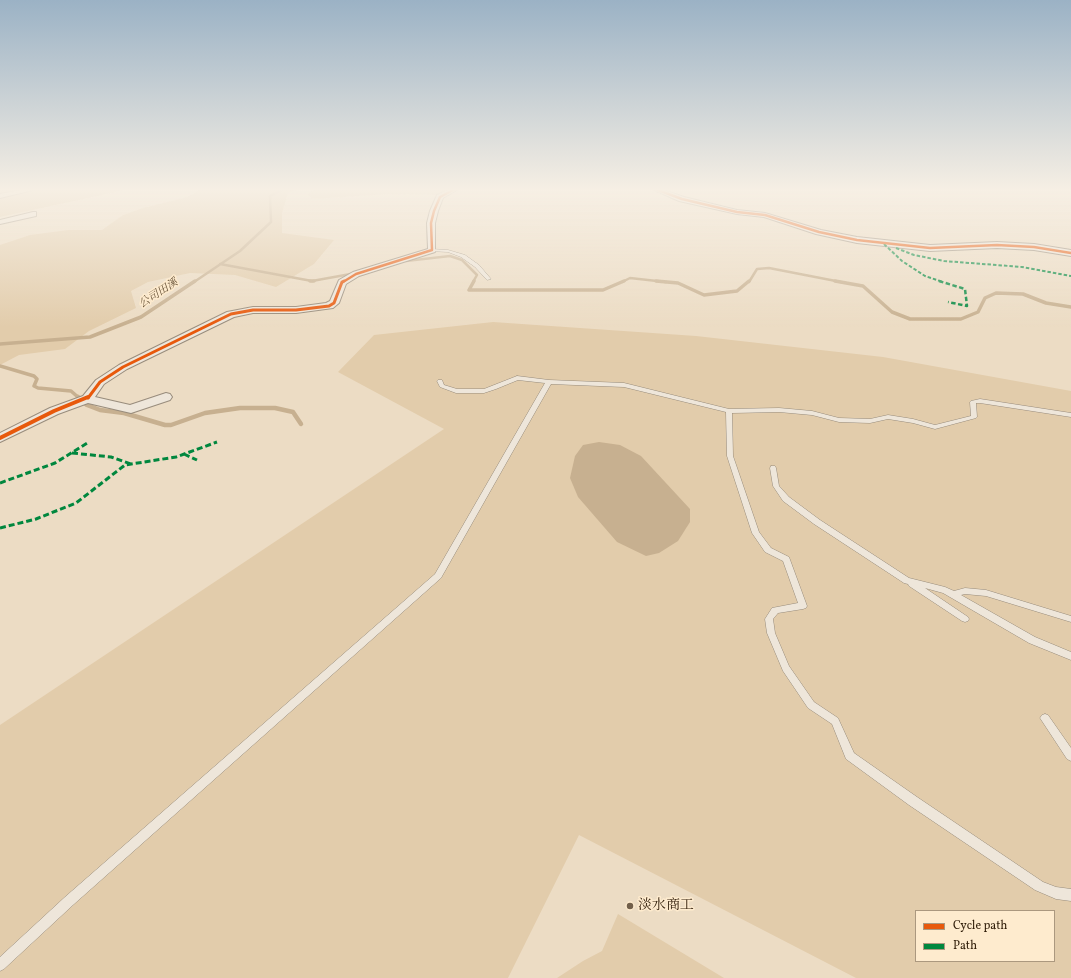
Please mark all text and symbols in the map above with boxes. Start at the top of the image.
water label: 公司田溪 [137,276,181,312]
place label: 淡水商工 [638,898,694,914]
marker: 淡水商工 [625,901,635,911]
legend [915,910,1055,962]
text: Cycle path [953,918,1008,934]
text: Path [953,938,977,954]

